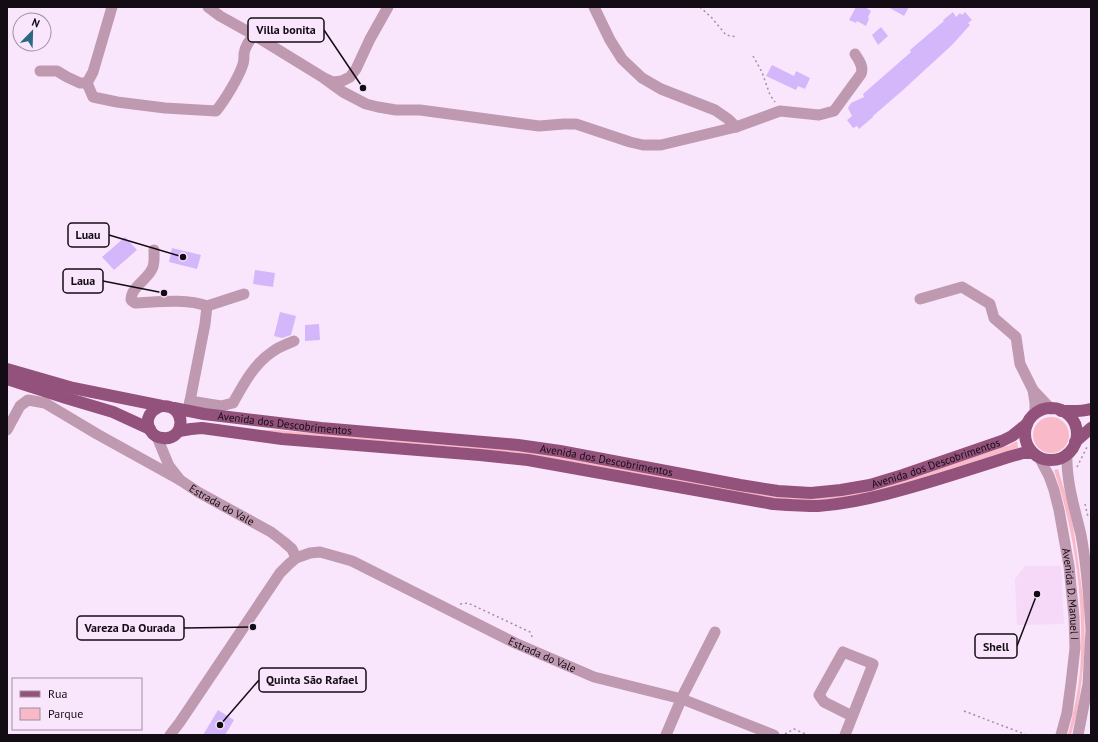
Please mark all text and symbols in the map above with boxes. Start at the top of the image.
north arrow [12,12,52,52]
text: N [30,15,42,31]
callout: Villa bonita [248,18,324,42]
text: Villa bonita [255,22,316,37]
callout: Luau [68,223,109,247]
text: Luau [75,227,101,242]
callout: Laua [63,269,103,293]
text: Laua [71,273,95,288]
street label: Avenida dos Descobrimentos [217,409,353,438]
street label: Avenida dos Descobrimentos [870,435,1002,491]
street label: Avenida dos Descobrimentos [539,441,675,479]
street label: Estrada do Vale [187,481,257,529]
street label: Avenida D. Manuel I [1059,547,1082,640]
callout: Vareza Da Ourada [77,616,184,640]
text: Vareza Da Ourada [84,620,175,635]
street label: Estrada do Vale [506,634,578,676]
callout: Shell [975,634,1017,658]
text: Shell [983,639,1009,654]
callout: Quinta São Rafael [259,668,366,692]
text: Quinta São Rafael [266,672,358,687]
legend [12,678,142,730]
text: Rua [48,686,67,701]
text: Parque [48,706,83,721]

